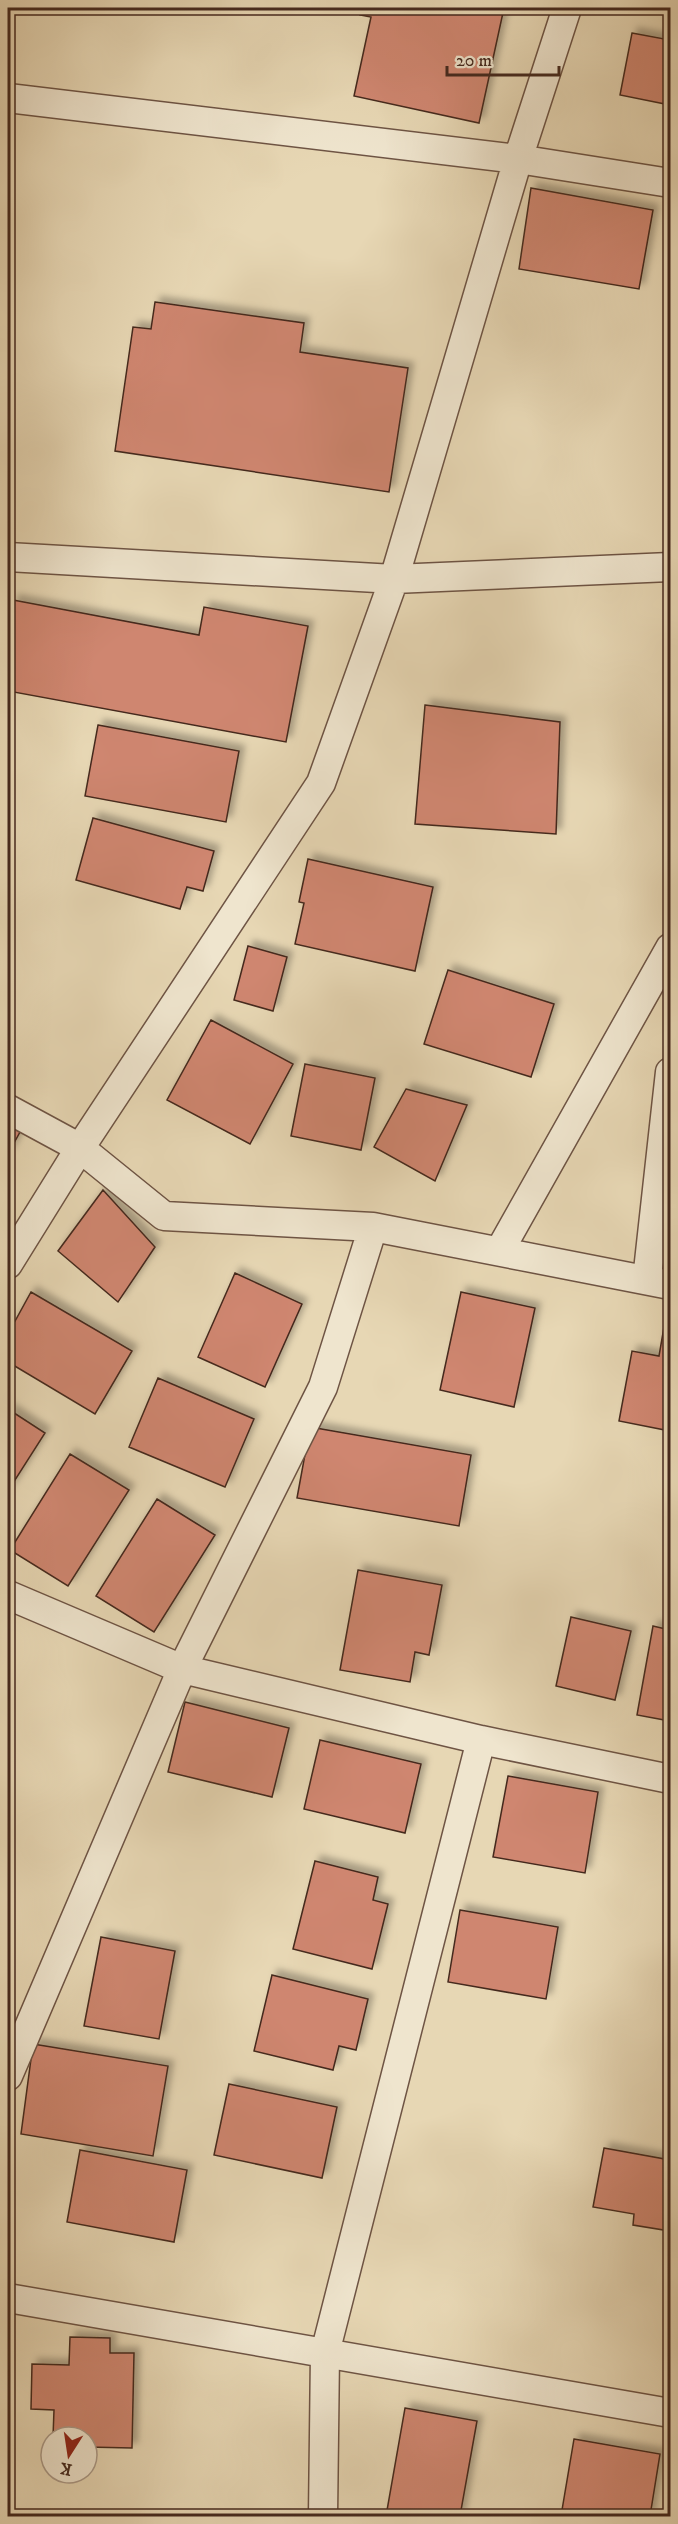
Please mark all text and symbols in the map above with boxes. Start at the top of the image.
scale bar [447,39,560,77]
text: 20 m [456,50,492,72]
north arrow [39,2425,99,2485]
text: K [58,2458,74,2480]

